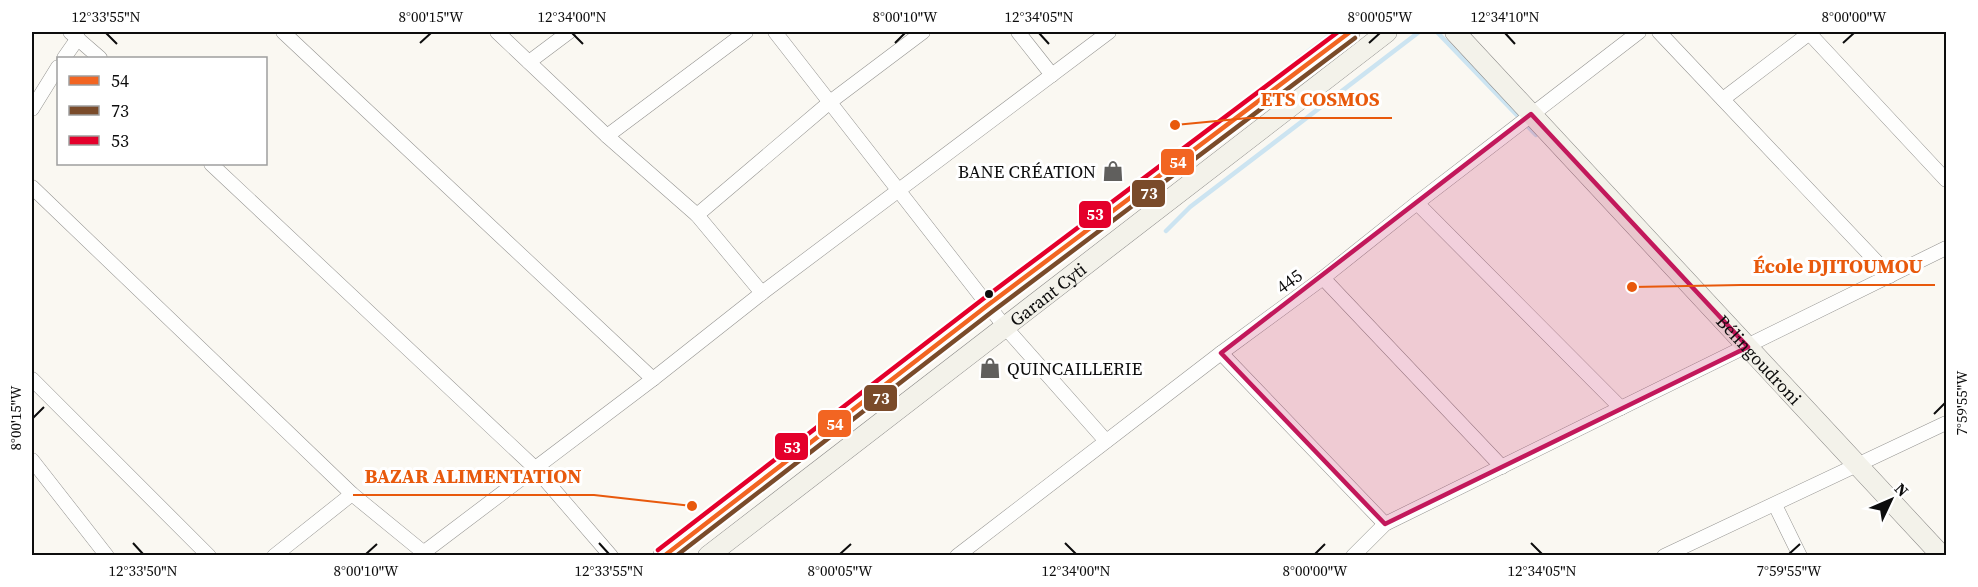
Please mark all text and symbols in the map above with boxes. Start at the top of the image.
text: 12°33'55"N [71,6,141,27]
text: 8°00'15"W [399,6,464,27]
text: 12°34'00"N [537,6,607,27]
text: 8°00'10"W [873,6,938,27]
text: 12°34'05"N [1004,6,1074,27]
text: 8°00'05"W [1348,6,1413,27]
text: 12°34'10"N [1470,6,1540,27]
text: 8°00'00"W [1822,6,1887,27]
legend [57,57,267,165]
text: 54 [111,68,129,93]
callout: ETS COSMOS [1248,80,1392,118]
text: ETS COSMOS [1260,85,1380,113]
text: 73 [111,98,129,123]
text: 53 [111,128,129,153]
line badge: 54 [1160,148,1195,176]
text: 54 [1169,151,1187,173]
place label: BANE CRÉATION [958,159,1096,184]
shop icon: BANE CRÉATION [1101,159,1125,183]
line badge: 73 [1131,179,1166,208]
text: 73 [1140,182,1158,204]
line badge: 53 [1078,200,1112,229]
text: 53 [1086,203,1104,225]
callout: École DJITOUMOU [1741,247,1935,285]
text: École DJITOUMOU [1753,252,1923,280]
street label: Garant Cyti [1004,256,1091,332]
street label: 445 [1271,263,1307,299]
unlabelled marker [983,288,995,300]
street label: Bélingoudroni [1711,309,1808,410]
shop icon: QUINCAILLERIE [978,356,1002,380]
place label: QUINCAILLERIE [1007,356,1142,381]
text: 7°59'55"W [1951,370,1972,435]
line badge: 73 [863,384,898,412]
text: 8°00'15"W [5,385,26,450]
text: 73 [872,387,890,409]
line badge: 54 [817,409,852,438]
text: 54 [826,413,844,435]
line badge: 53 [774,432,809,461]
text: 53 [783,436,801,458]
callout: BAZAR ALIMENTATION [353,457,594,495]
text: BAZAR ALIMENTATION [365,462,581,490]
north arrow [1861,470,1921,530]
text: N [1890,478,1914,502]
text: 12°33'50"N [108,560,178,581]
text: 8°00'10"W [334,560,399,581]
text: 12°33'55"N [574,560,644,581]
text: 8°00'05"W [808,560,873,581]
text: 12°34'00"N [1041,560,1111,581]
text: 8°00'00"W [1283,560,1348,581]
text: 12°34'05"N [1507,560,1577,581]
text: 7°59'55"W [1757,560,1822,581]

